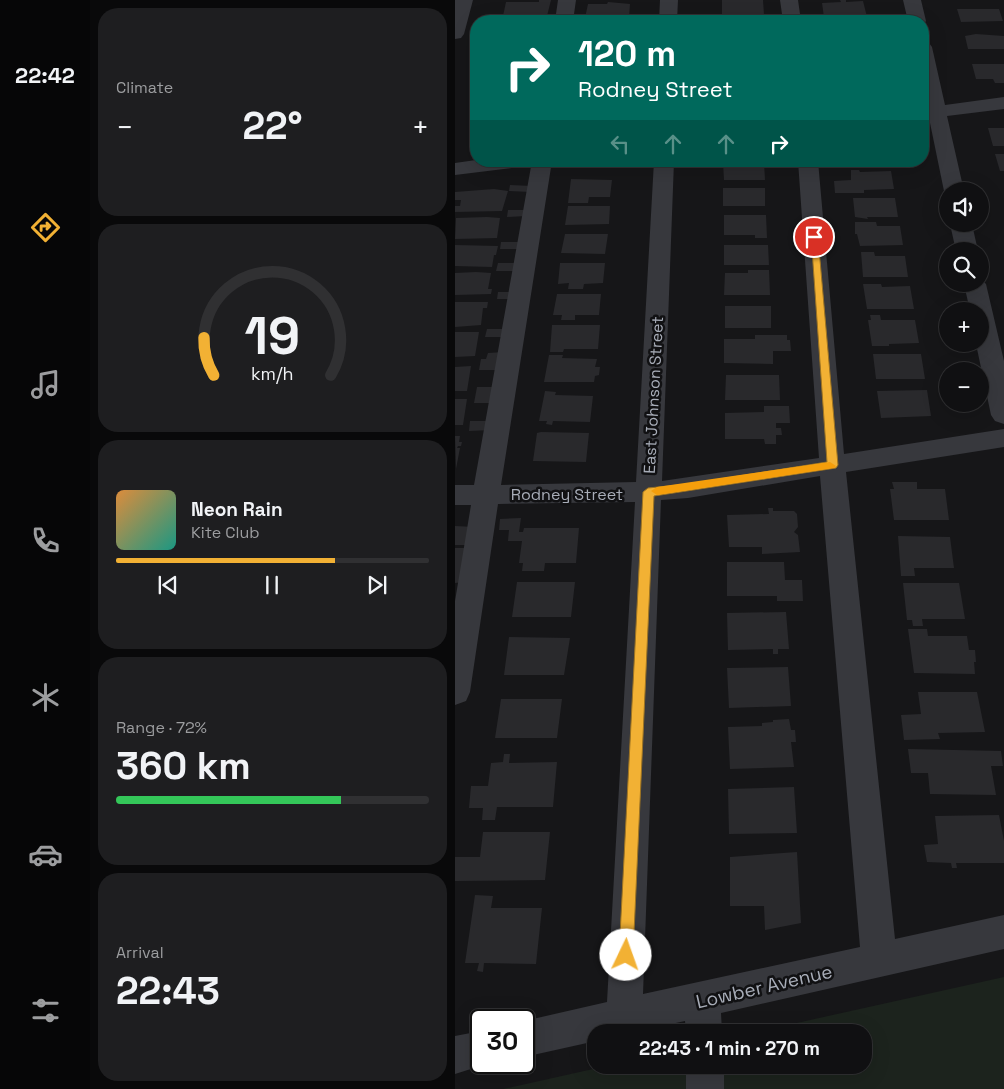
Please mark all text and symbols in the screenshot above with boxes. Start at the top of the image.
text: 120 m [578,32,676,76]
icon: right [495,35,560,100]
text: 22:42 [15,61,75,89]
text: Rodney Street [578,75,733,103]
text: Climate [116,77,173,98]
text: 22° [242,102,303,150]
text: − [116,109,133,145]
text: + [412,109,429,145]
icon: left [606,130,634,158]
icon: ahead [659,130,687,158]
icon: ahead [712,130,740,158]
icon: right [765,130,793,158]
map controls [939,182,989,412]
button: sound [939,182,989,232]
icon: directions [28,210,63,245]
pin [793,216,835,258]
icon: arrive [800,223,828,251]
button: search [939,242,989,292]
button: + [939,302,989,352]
text: 19 [245,303,300,369]
street label: East Johnson Street [639,316,668,474]
text: km/h [251,362,294,385]
button: − [939,362,989,412]
icon: music [28,367,63,402]
street label: Rodney Street [511,484,623,505]
text: Neon Rain [191,497,283,522]
text: Kite Club [191,522,260,543]
icon: phone [28,523,63,558]
icon: previous [154,571,182,599]
icon: pause [258,571,286,599]
icon: next [363,571,391,599]
icon: climate [28,680,63,715]
text: Range · 72% [116,717,207,738]
text: 360 km [116,742,251,790]
icon: car [28,837,63,872]
position arrow [599,928,651,980]
text: Arrival [116,942,164,963]
street label: Lowber Avenue [693,959,835,1014]
text: 22:43 [116,967,220,1015]
icon: filters [28,993,63,1028]
speed limit sign: 30 [470,1009,535,1074]
text: 22:43 · 1 min · 270 m [639,1036,820,1061]

